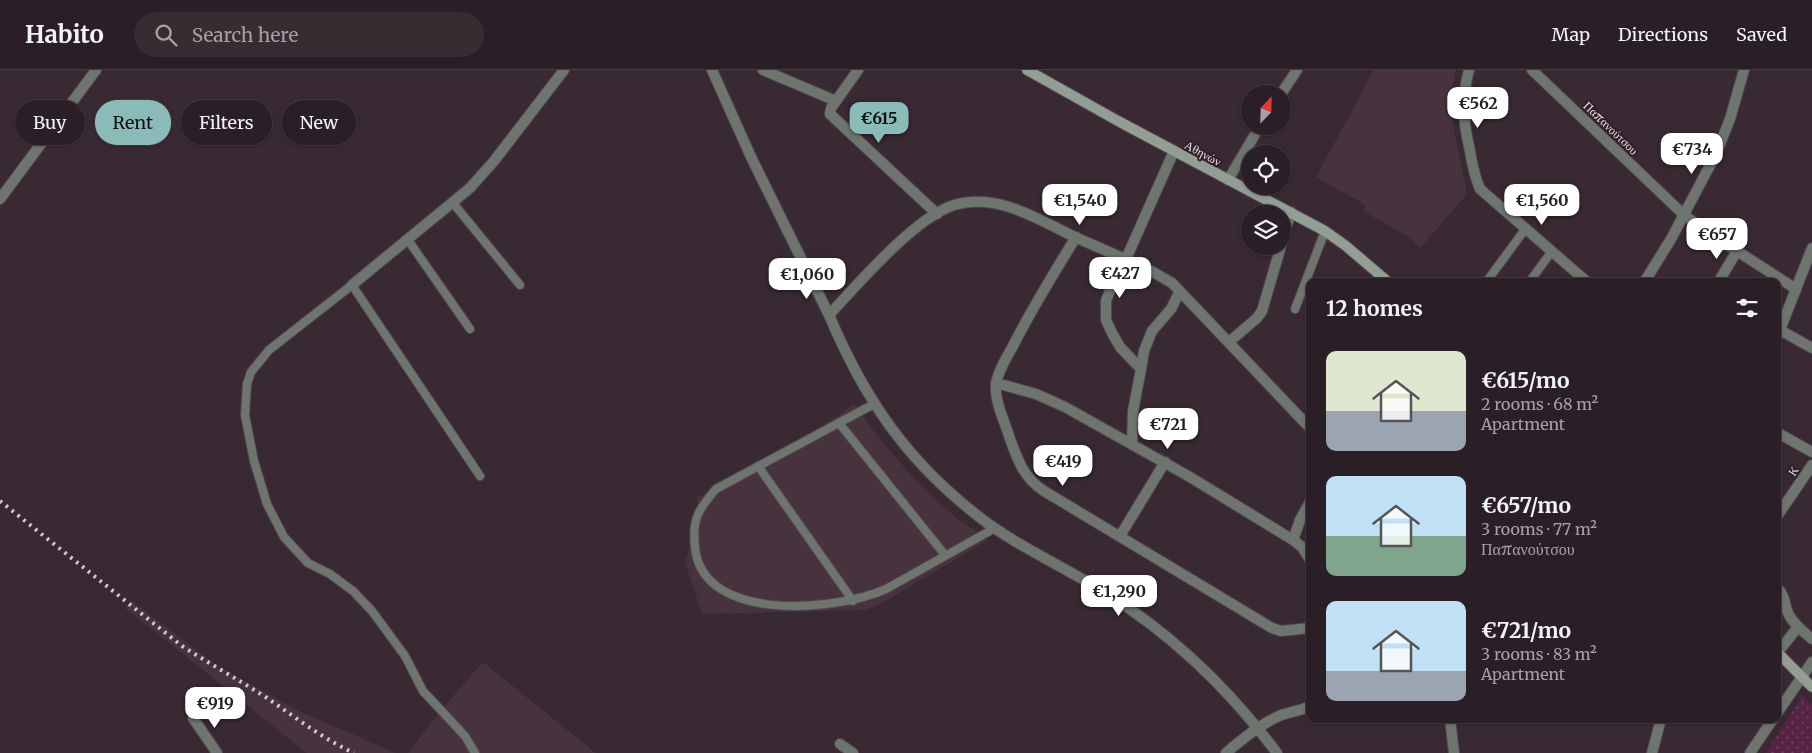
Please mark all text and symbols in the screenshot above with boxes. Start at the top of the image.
search box [134,12,484,57]
text: Habito [25,19,104,50]
icon: search [152,21,180,49]
text: Search here [192,23,298,47]
text: Map [1552,23,1590,46]
text: Directions [1618,23,1708,46]
text: Saved [1736,23,1787,46]
north arrow [1241,85,1291,135]
map controls [1241,85,1291,255]
pin: €562 [1448,87,1508,129]
text: €562 [1458,93,1498,113]
street label: Παπανούτσου [1581,98,1642,158]
chip: Buy [15,100,85,145]
chip: Rent [95,100,171,145]
chip: Filters [181,100,272,145]
chip: New [282,100,356,145]
pin: €615 [849,102,909,144]
text: €615 [861,108,897,128]
pin: €734 [1662,132,1722,175]
street label: Αθηνών [1182,137,1224,169]
text: €734 [1672,139,1712,159]
button: locate [1241,145,1291,195]
pin: €1,540 [1039,184,1121,226]
pin: €1,560 [1501,184,1583,226]
text: €1,540 [1053,190,1107,210]
text: €1,560 [1515,190,1569,210]
button: layers [1241,205,1291,255]
pin: €657 [1687,218,1747,260]
text: €657 [1697,224,1737,244]
pin: €427 [1090,256,1150,299]
pin: €1,060 [766,258,848,300]
text: €427 [1100,263,1140,283]
text: €1,060 [780,264,834,284]
icon: filters [1733,294,1761,322]
text: 12 homes [1326,295,1423,322]
text: €615/mo [1481,367,1570,394]
icon: home [1366,371,1426,431]
text: 2 rooms · 68 m² [1481,394,1598,414]
pin: €721 [1138,408,1198,450]
text: €721 [1149,414,1187,434]
text: Apartment [1481,414,1565,434]
pin: €419 [1033,444,1093,487]
text: €419 [1044,451,1082,471]
street label: Κ [1784,463,1802,479]
text: €657/mo [1481,492,1571,519]
icon: home [1366,496,1426,556]
text: 3 rooms · 77 m² [1481,519,1597,539]
text: Παπανούτσου [1481,539,1575,559]
pin: €1,290 [1078,574,1160,617]
text: €1,290 [1092,581,1146,601]
text: €721/mo [1481,617,1571,644]
icon: home [1366,621,1426,681]
text: 3 rooms · 83 m² [1481,644,1597,664]
text: Apartment [1481,664,1565,684]
pin: €919 [185,686,245,729]
text: €919 [196,693,234,713]

